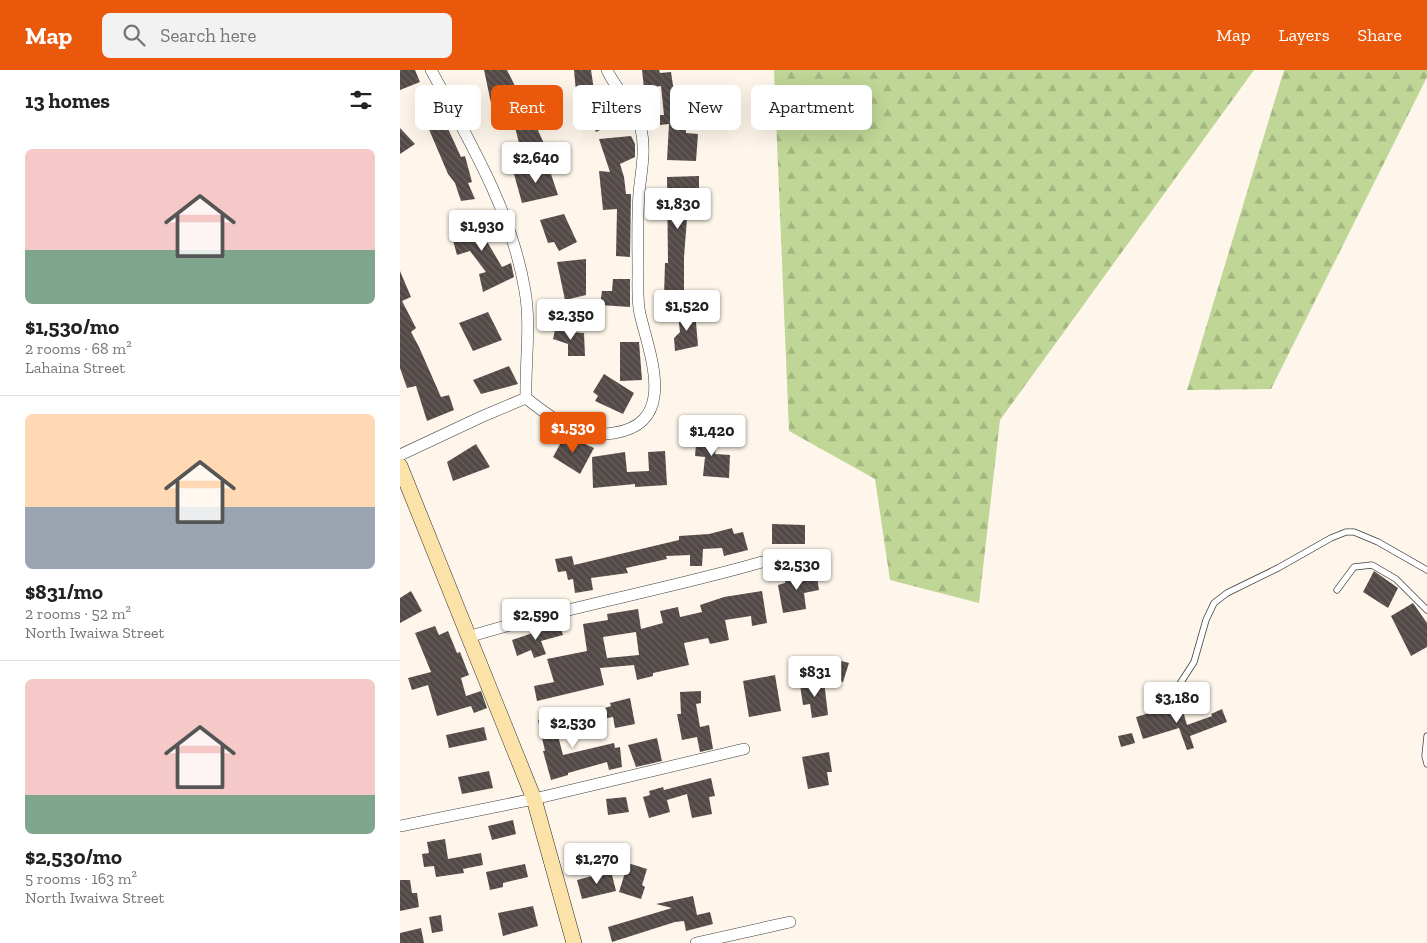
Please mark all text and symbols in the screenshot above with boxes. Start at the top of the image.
search box [102,13,452,58]
text: Map [25,21,72,50]
icon: search [120,21,148,49]
text: Search here [160,24,257,47]
text: Map [1216,24,1251,46]
text: Layers [1279,24,1330,46]
text: Share [1358,24,1402,46]
chip: Buy [415,85,481,130]
chip: Rent [491,85,563,130]
chip: Filters [573,85,660,130]
chip: New [670,85,741,130]
chip: Apartment [751,85,872,130]
icon: filters [347,86,375,114]
text: 13 homes [25,88,110,113]
pin: $2,640 [495,142,577,184]
text: $2,640 [513,148,559,167]
icon: home [155,181,245,271]
pin: $1,830 [637,188,719,230]
text: $1,830 [656,194,700,213]
pin: $1,930 [441,210,523,252]
text: $1,930 [460,216,504,235]
pin: $1,520 [646,290,728,332]
text: $1,520 [665,296,709,315]
pin: $2,350 [530,298,612,341]
text: $2,350 [548,305,594,324]
text: $1,530/mo [25,314,119,339]
text: 2 rooms · 68 m² [25,339,132,358]
text: Lahaina Street [25,358,125,377]
pin: $1,530 [532,412,614,454]
pin: $1,420 [671,414,753,457]
text: $1,530 [551,418,595,437]
text: $1,420 [690,421,734,440]
icon: home [155,447,245,537]
pin: $2,530 [756,548,838,591]
text: $2,530 [774,555,820,574]
text: $831/mo [25,579,103,604]
pin: $2,590 [495,598,577,641]
text: 2 rooms · 52 m² [25,604,131,623]
text: $2,590 [513,605,559,624]
text: North Iwaiwa Street [25,623,164,642]
pin: $831 [785,656,845,698]
text: $831 [799,662,831,681]
pin: $3,180 [1136,682,1218,724]
text: $3,180 [1155,688,1199,707]
pin: $2,530 [532,706,614,749]
icon: home [155,712,245,802]
text: $2,530 [550,713,596,732]
pin: $1,270 [556,842,638,885]
text: $2,530/mo [25,844,122,869]
text: $1,270 [575,849,619,868]
text: 5 rooms · 163 m² [25,869,137,888]
text: North Iwaiwa Street [25,888,164,907]

